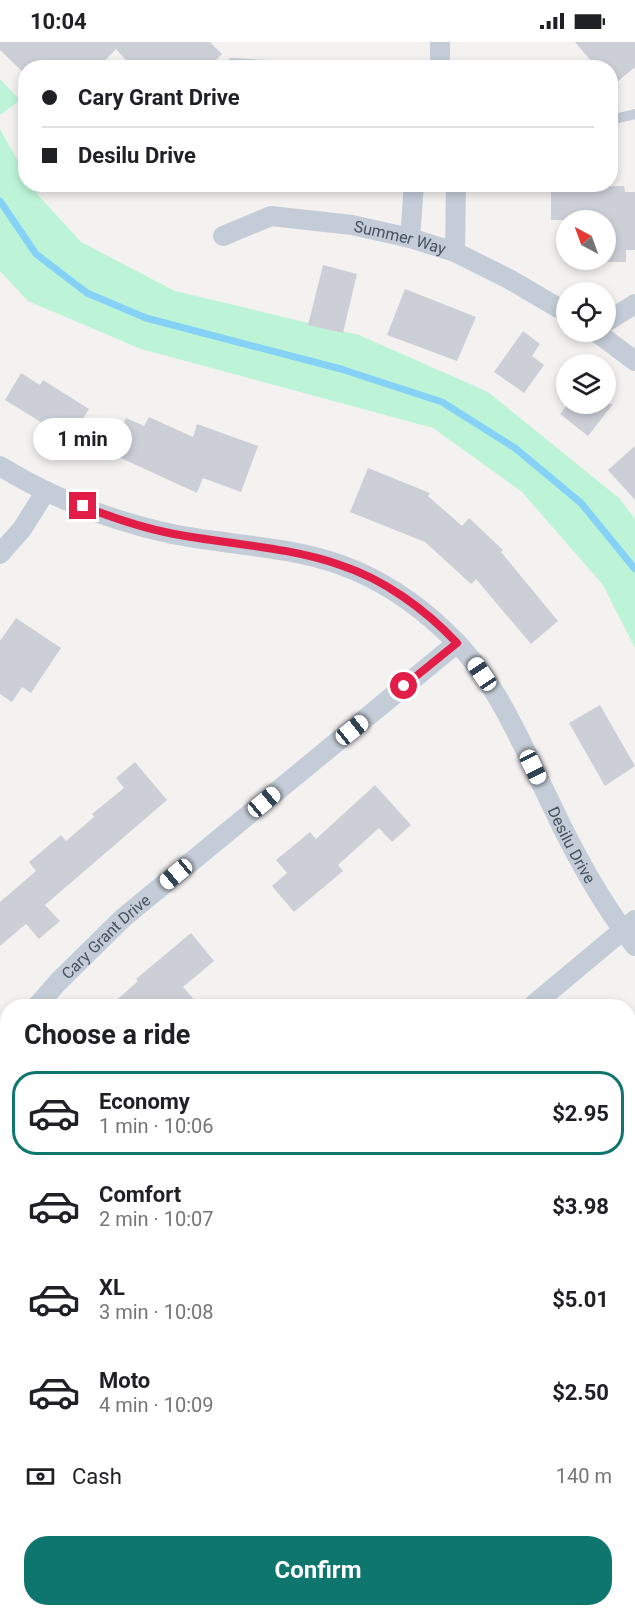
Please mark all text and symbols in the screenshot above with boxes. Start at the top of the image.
text: 10:04 [30,9,87,34]
text: Cary Grant Drive [78,85,240,110]
text: Desilu Drive [78,143,196,168]
north arrow [556,210,616,270]
map controls [556,210,616,414]
street label: Summer Way [352,217,449,259]
button: locate [556,282,616,342]
button: layers [556,354,616,414]
callout: 1 min [34,419,132,461]
text: 1 min [57,427,108,451]
route end [69,492,96,519]
car [464,654,500,694]
route start [390,672,417,699]
car [332,712,372,748]
car [517,747,549,787]
car [244,784,284,820]
street label: Desilu Drive [544,804,599,887]
car [156,856,196,892]
street label: Cary Grant Drive [58,890,154,983]
text: Choose a ride [24,1019,190,1051]
icon: car [27,1086,81,1140]
text: Economy [99,1089,190,1114]
text: $2.95 [552,1101,609,1126]
text: 1 min · 10:06 [99,1114,214,1138]
icon: car [27,1179,81,1233]
text: Comfort [99,1182,181,1207]
text: $3.98 [552,1194,609,1219]
text: 2 min · 10:07 [99,1207,214,1231]
icon: car [27,1272,81,1326]
text: XL [99,1275,125,1300]
text: $5.01 [552,1287,609,1312]
text: 3 min · 10:08 [99,1300,214,1324]
icon: car [27,1365,81,1419]
text: Moto [99,1368,150,1393]
text: $2.50 [552,1380,609,1405]
text: 4 min · 10:09 [99,1393,214,1417]
icon: cash [24,1460,57,1493]
text: Cash [72,1464,122,1489]
text: 140 m [556,1464,612,1488]
button: Confirm [24,1536,612,1605]

